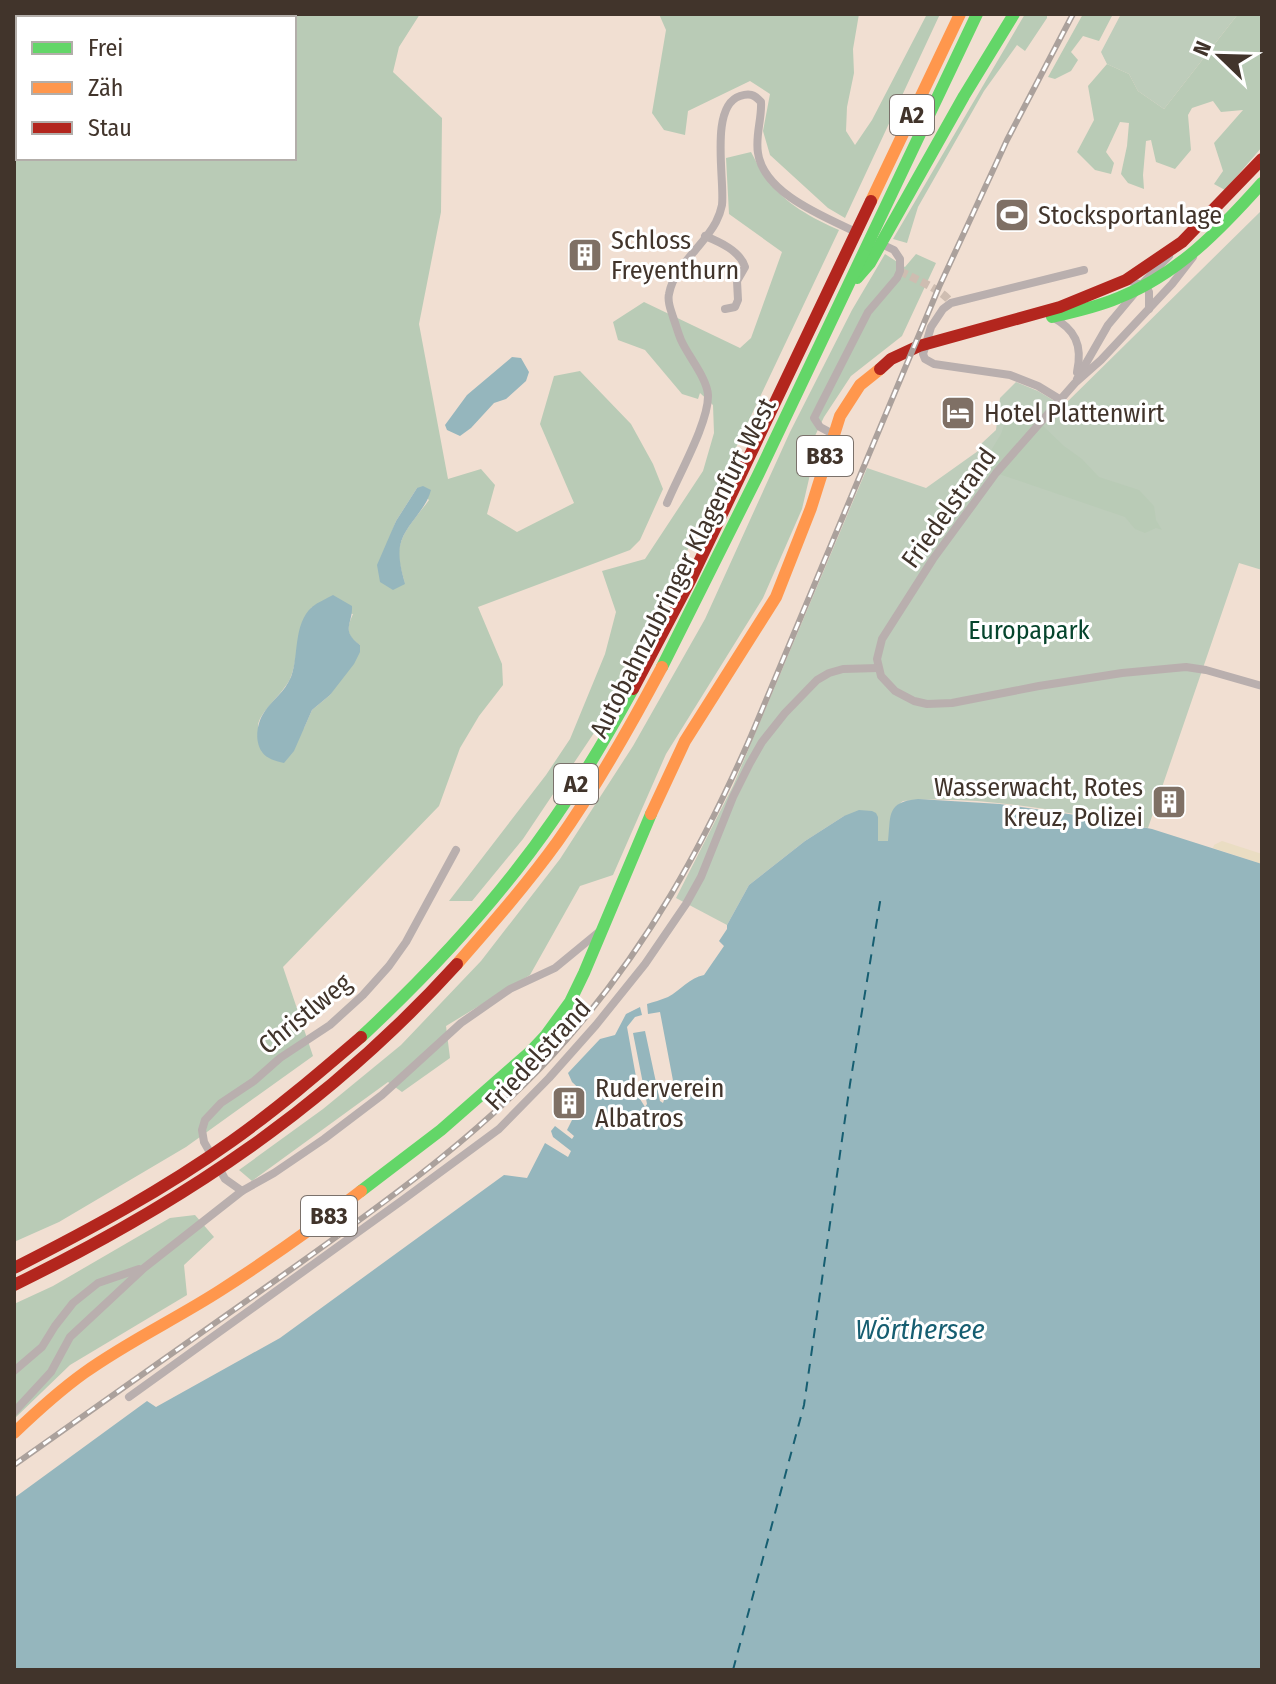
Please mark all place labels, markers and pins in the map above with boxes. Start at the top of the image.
sports icon: Stocksportanlage [993,196,1031,234]
place label: Stocksportanlage [1038,200,1222,231]
place label: Schloss Freyenthurn [611,225,739,286]
building icon: Schloss Freyenthurn [566,236,604,274]
hotel icon: Hotel Plattenwirt [939,394,977,432]
place label: Hotel Plattenwirt [984,398,1165,429]
place label: Wasserwacht, Rotes Kreuz, Polizei [934,772,1143,833]
building icon: Wasserwacht, Rotes Kreuz, Polizei [1150,783,1188,821]
place label: Ruderverein Albatros [595,1073,724,1134]
building icon: Ruderverein Albatros [550,1084,588,1122]

